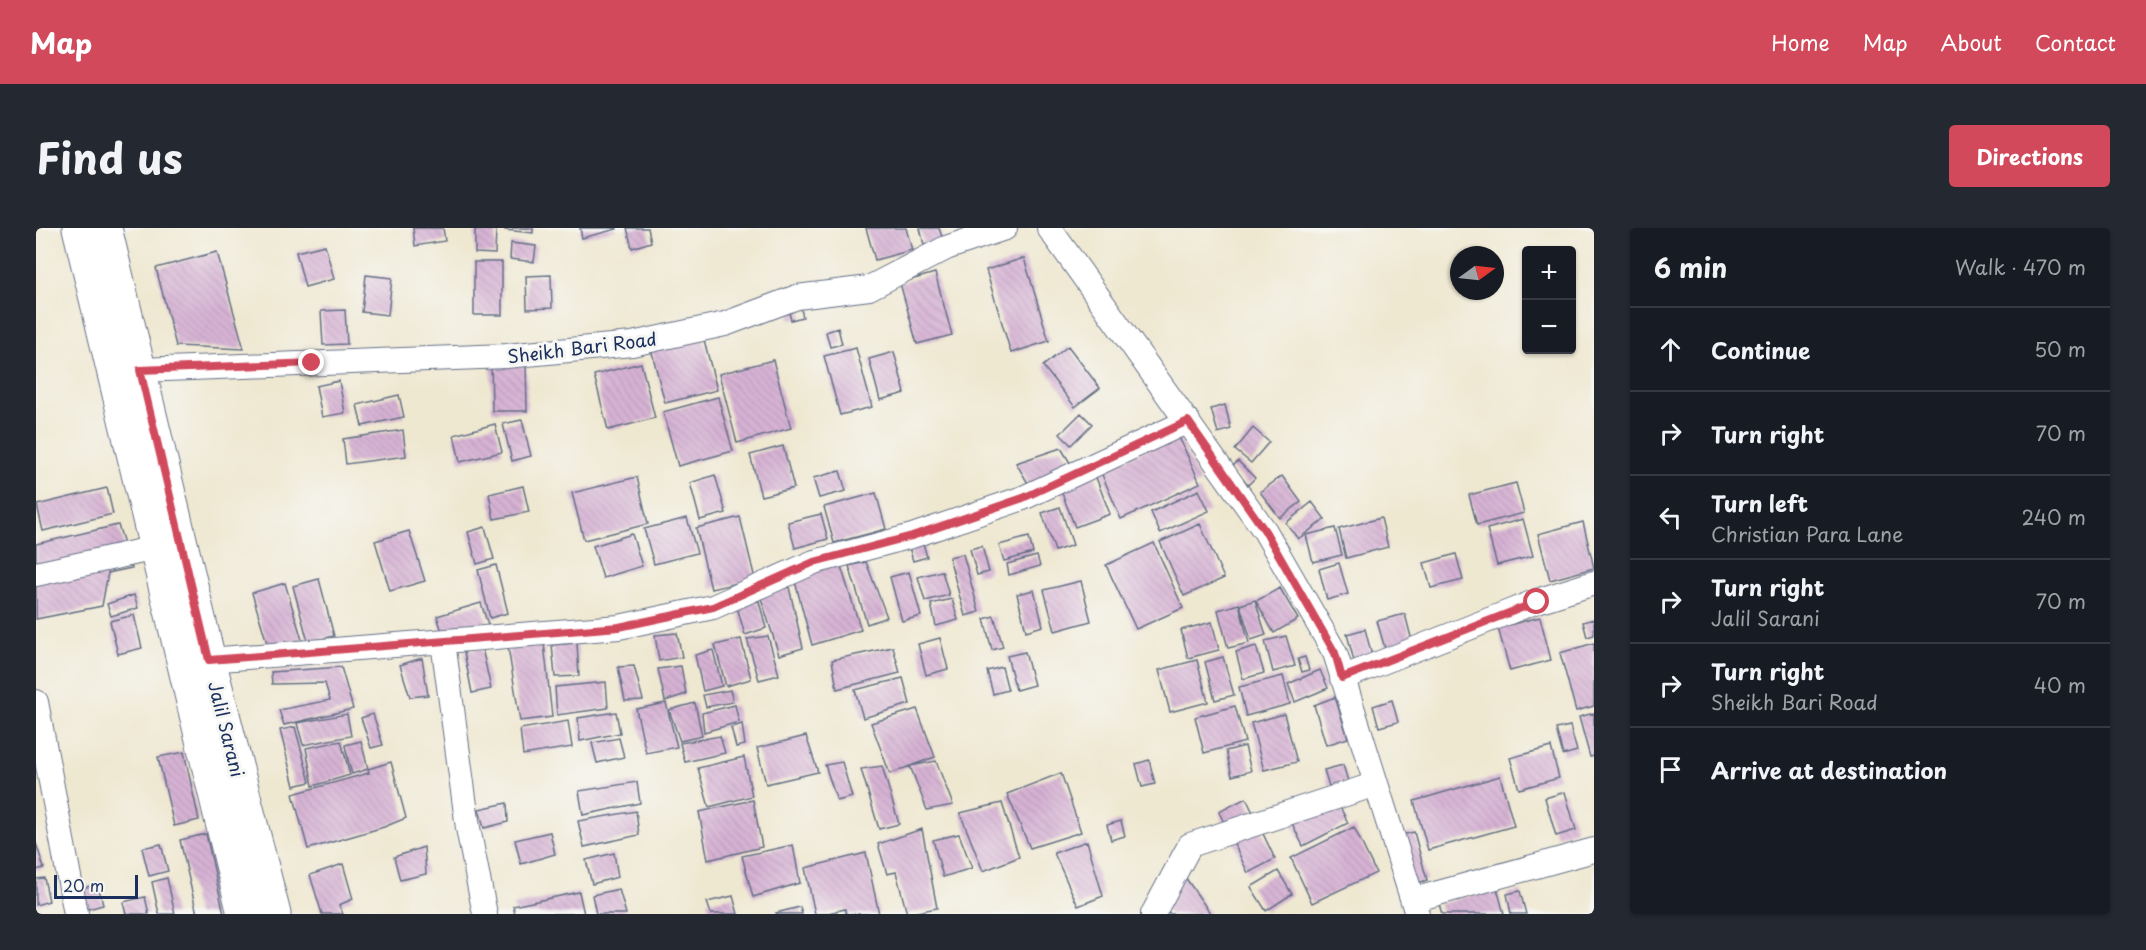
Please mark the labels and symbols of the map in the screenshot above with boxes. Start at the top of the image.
north arrow [1450,246,1504,300]
street label: Sheikh Bari Road [506,324,658,370]
route end [298,349,324,375]
route start [1523,588,1549,614]
street label: Jalil Sarani [202,678,252,780]
scale bar [54,872,138,900]

